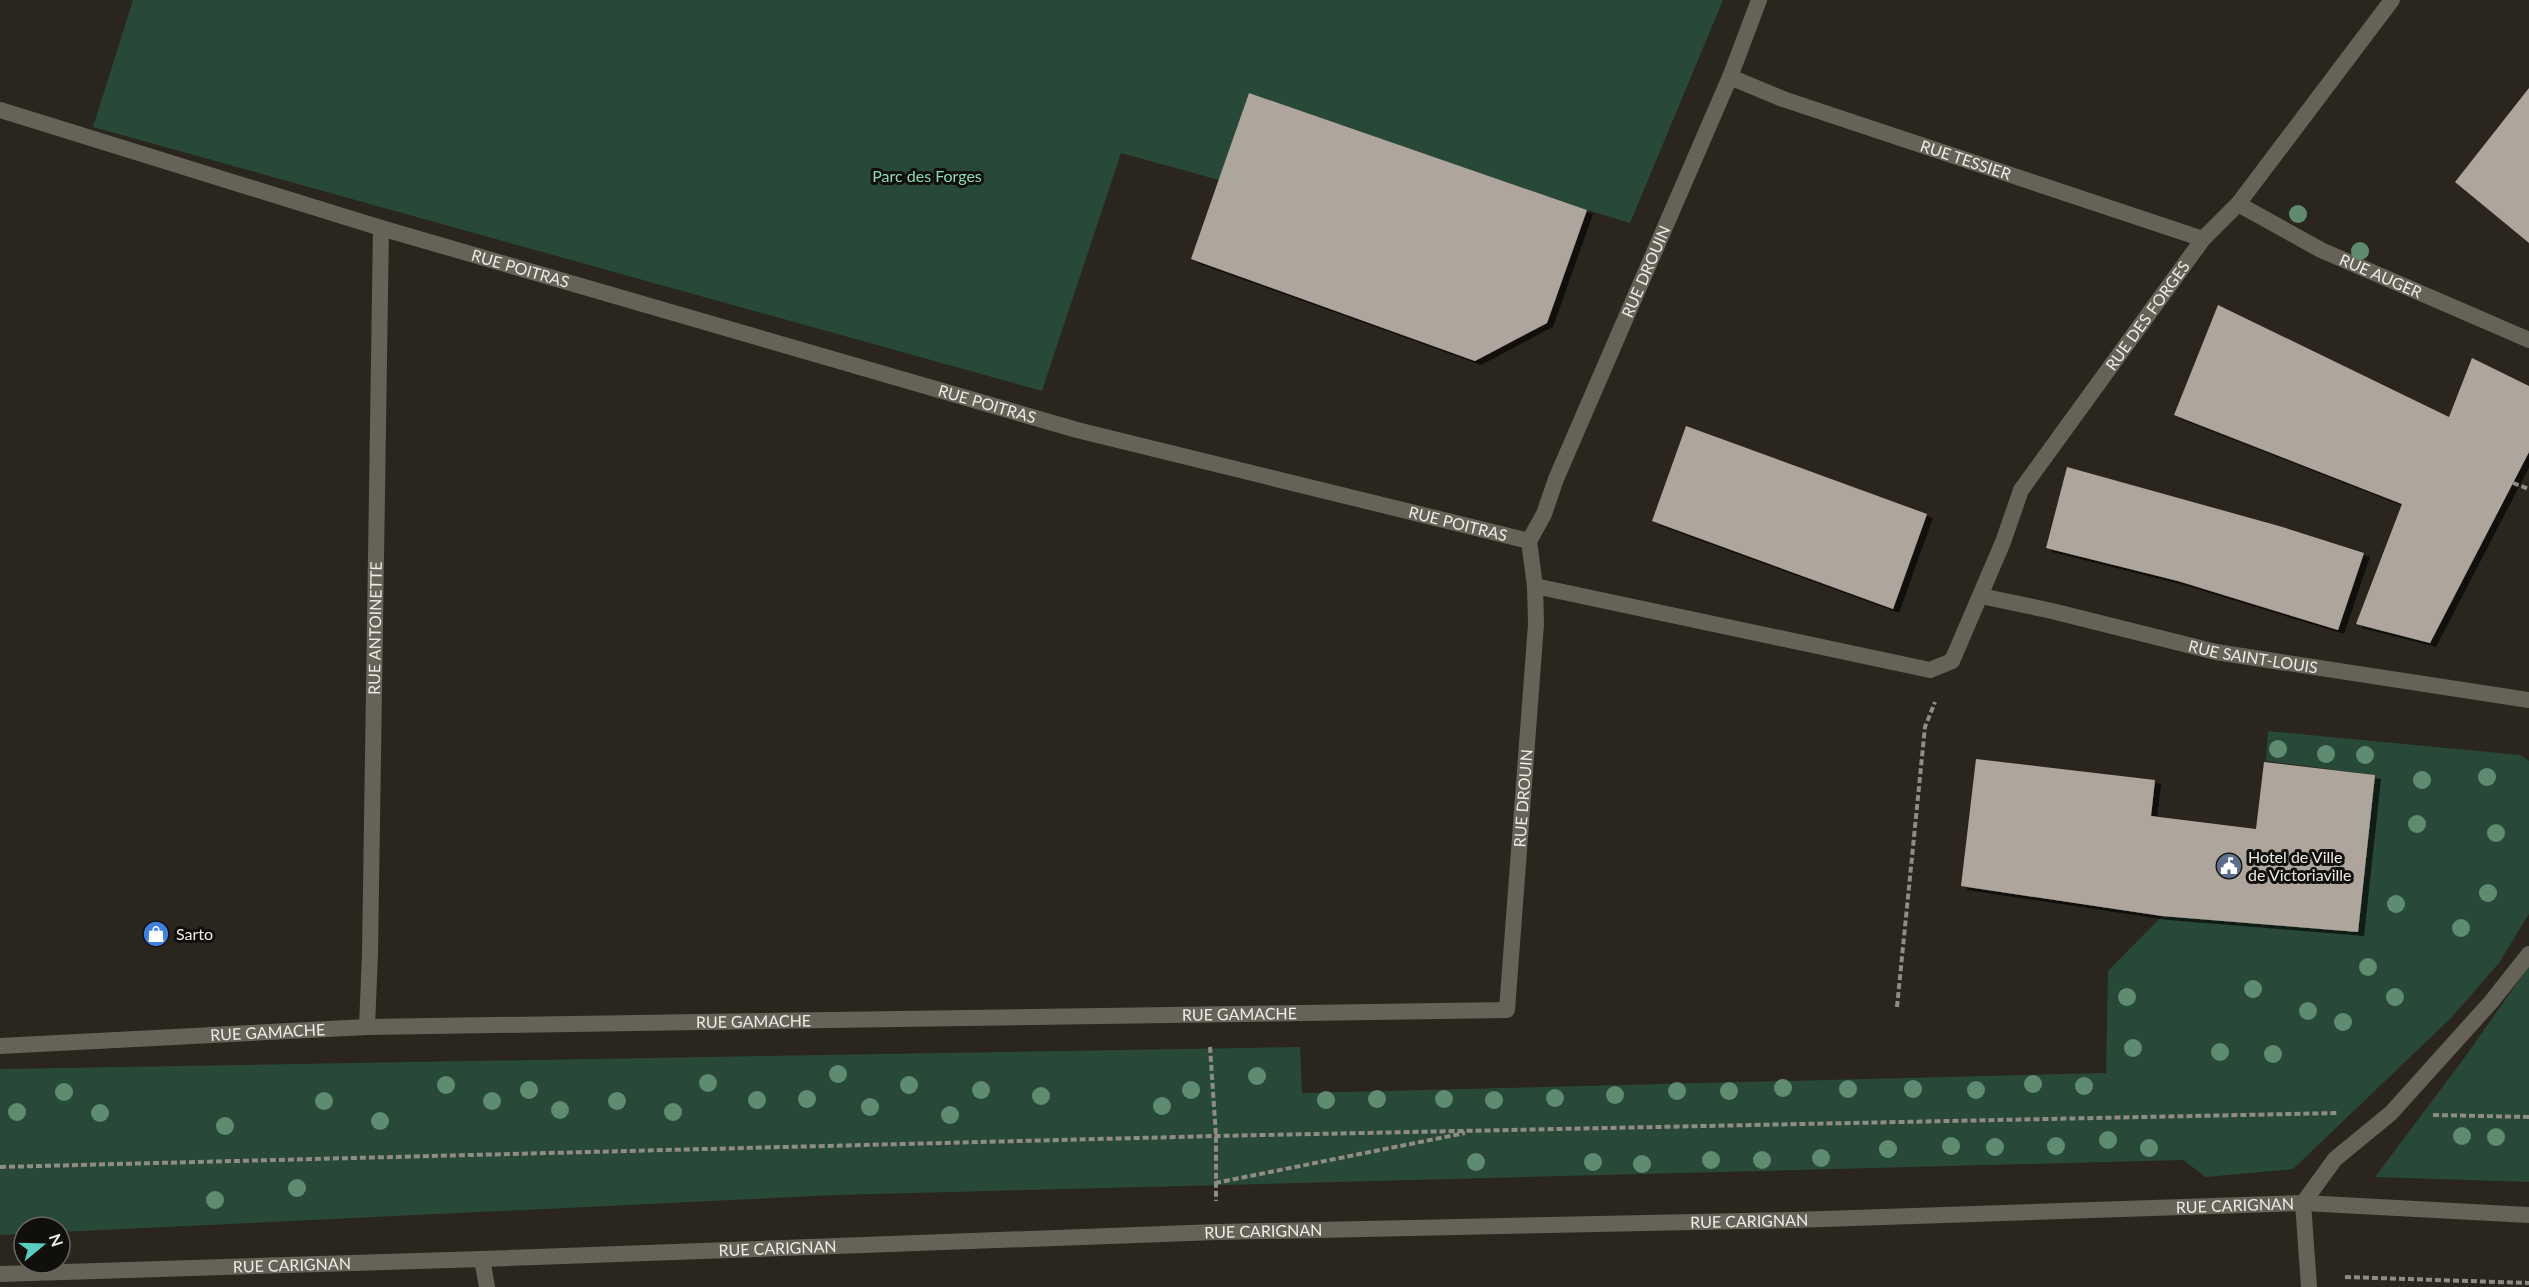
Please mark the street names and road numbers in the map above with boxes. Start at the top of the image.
street label: RUE TESSIER [1918,135,2014,183]
street label: RUE DROUIN [1617,222,1674,320]
street label: RUE POITRAS [469,245,572,291]
street label: RUE AUGER [2337,249,2425,302]
street label: RUE DES FORGES [2101,257,2193,374]
street label: RUE POITRAS [936,380,1038,427]
street label: RUE POITRAS [1407,502,1510,544]
street label: RUE ANTOINETTE [364,561,385,695]
street label: RUE SAINT-LOUIS [2187,635,2319,676]
street label: RUE DROUIN [1509,748,1536,848]
street label: RUE GAMACHE [1182,1003,1297,1024]
street label: RUE GAMACHE [696,1010,811,1031]
street label: RUE GAMACHE [210,1019,326,1044]
street label: RUE CARIGNAN [2176,1193,2294,1216]
street label: RUE CARIGNAN [1690,1209,1809,1231]
street label: RUE CARIGNAN [1204,1220,1323,1241]
street label: RUE CARIGNAN [718,1236,837,1259]
street label: RUE CARIGNAN [232,1253,351,1276]

